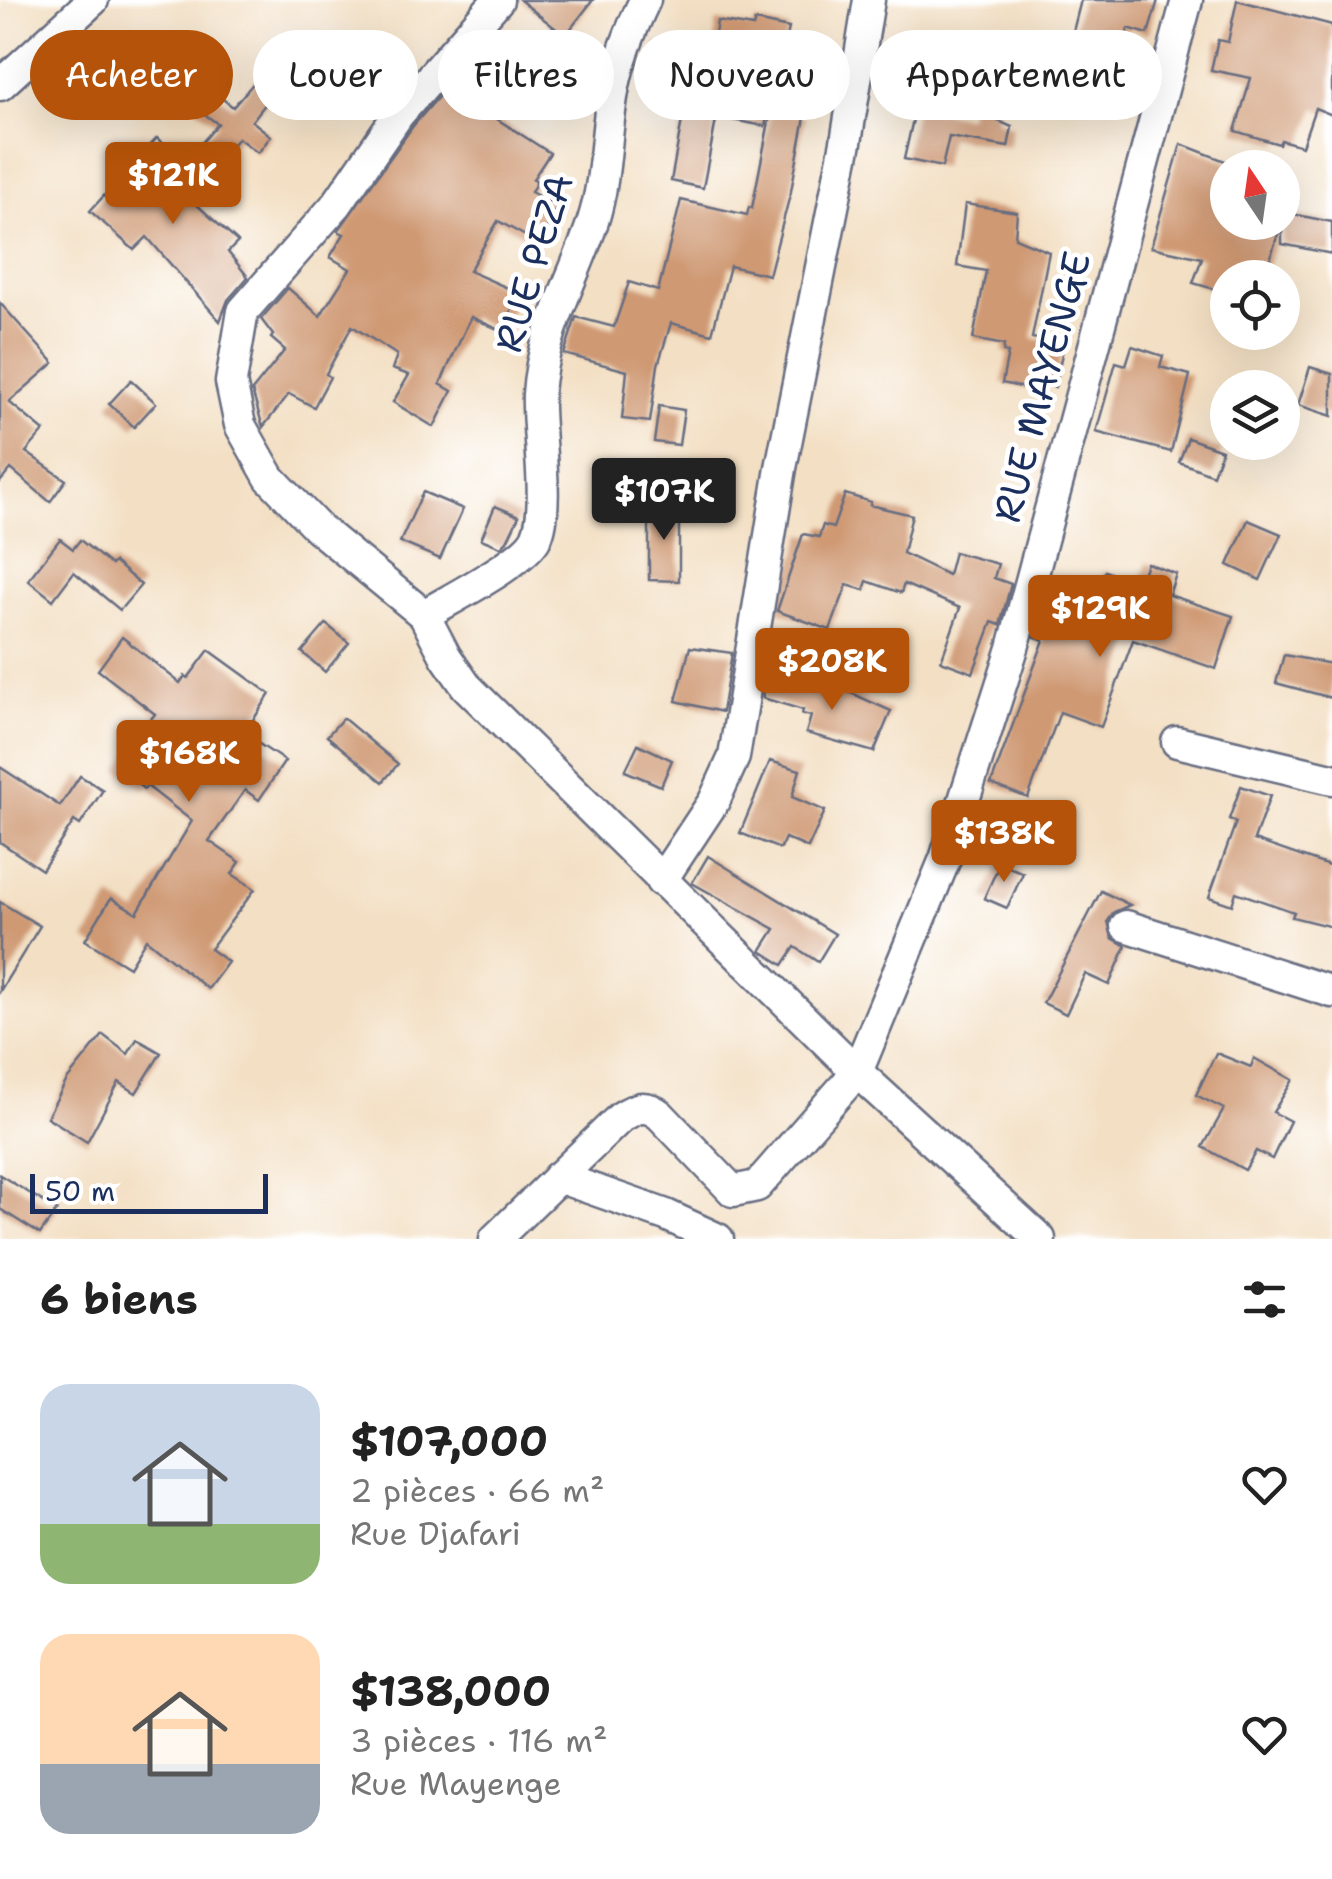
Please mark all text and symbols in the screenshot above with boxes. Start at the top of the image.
chip: Acheter [30,30,233,120]
chip: Louer [253,30,418,120]
chip: Filtres [438,30,614,120]
chip: Nouveau [634,30,850,120]
chip: Appartement [870,30,1162,120]
pin: $121K [103,142,243,227]
north arrow [1210,150,1300,240]
map controls [1210,150,1300,460]
text: $121K [127,153,219,196]
street label: RUE PEZA [482,168,585,358]
street label: RUE MAYENGE [981,246,1102,528]
button: locate [1210,260,1300,350]
button: layers [1210,370,1300,460]
pin: $107K [594,458,734,543]
text: $107K [614,469,714,512]
pin: $129K [1030,575,1170,660]
text: $129K [1050,586,1150,629]
pin: $208K [762,628,902,713]
text: $208K [777,639,887,682]
pin: $168K [119,720,259,805]
text: $168K [139,731,240,774]
pin: $138K [934,800,1074,885]
text: $138K [953,811,1055,854]
scale bar [30,1169,268,1214]
text: 50 m [45,1172,115,1210]
text: 6 biens [40,1271,198,1327]
icon: filters [1237,1272,1292,1327]
text: $107,000 [350,1413,548,1469]
icon: home [120,1424,240,1544]
icon: heart [1237,1457,1292,1512]
text: 2 pièces · 66 m² [350,1469,605,1512]
text: Rue Djafari [350,1512,521,1555]
text: $138,000 [350,1663,551,1719]
icon: home [120,1674,240,1794]
icon: heart [1237,1707,1292,1762]
text: 3 pièces · 116 m² [350,1719,608,1762]
text: Rue Mayenge [350,1762,562,1805]

